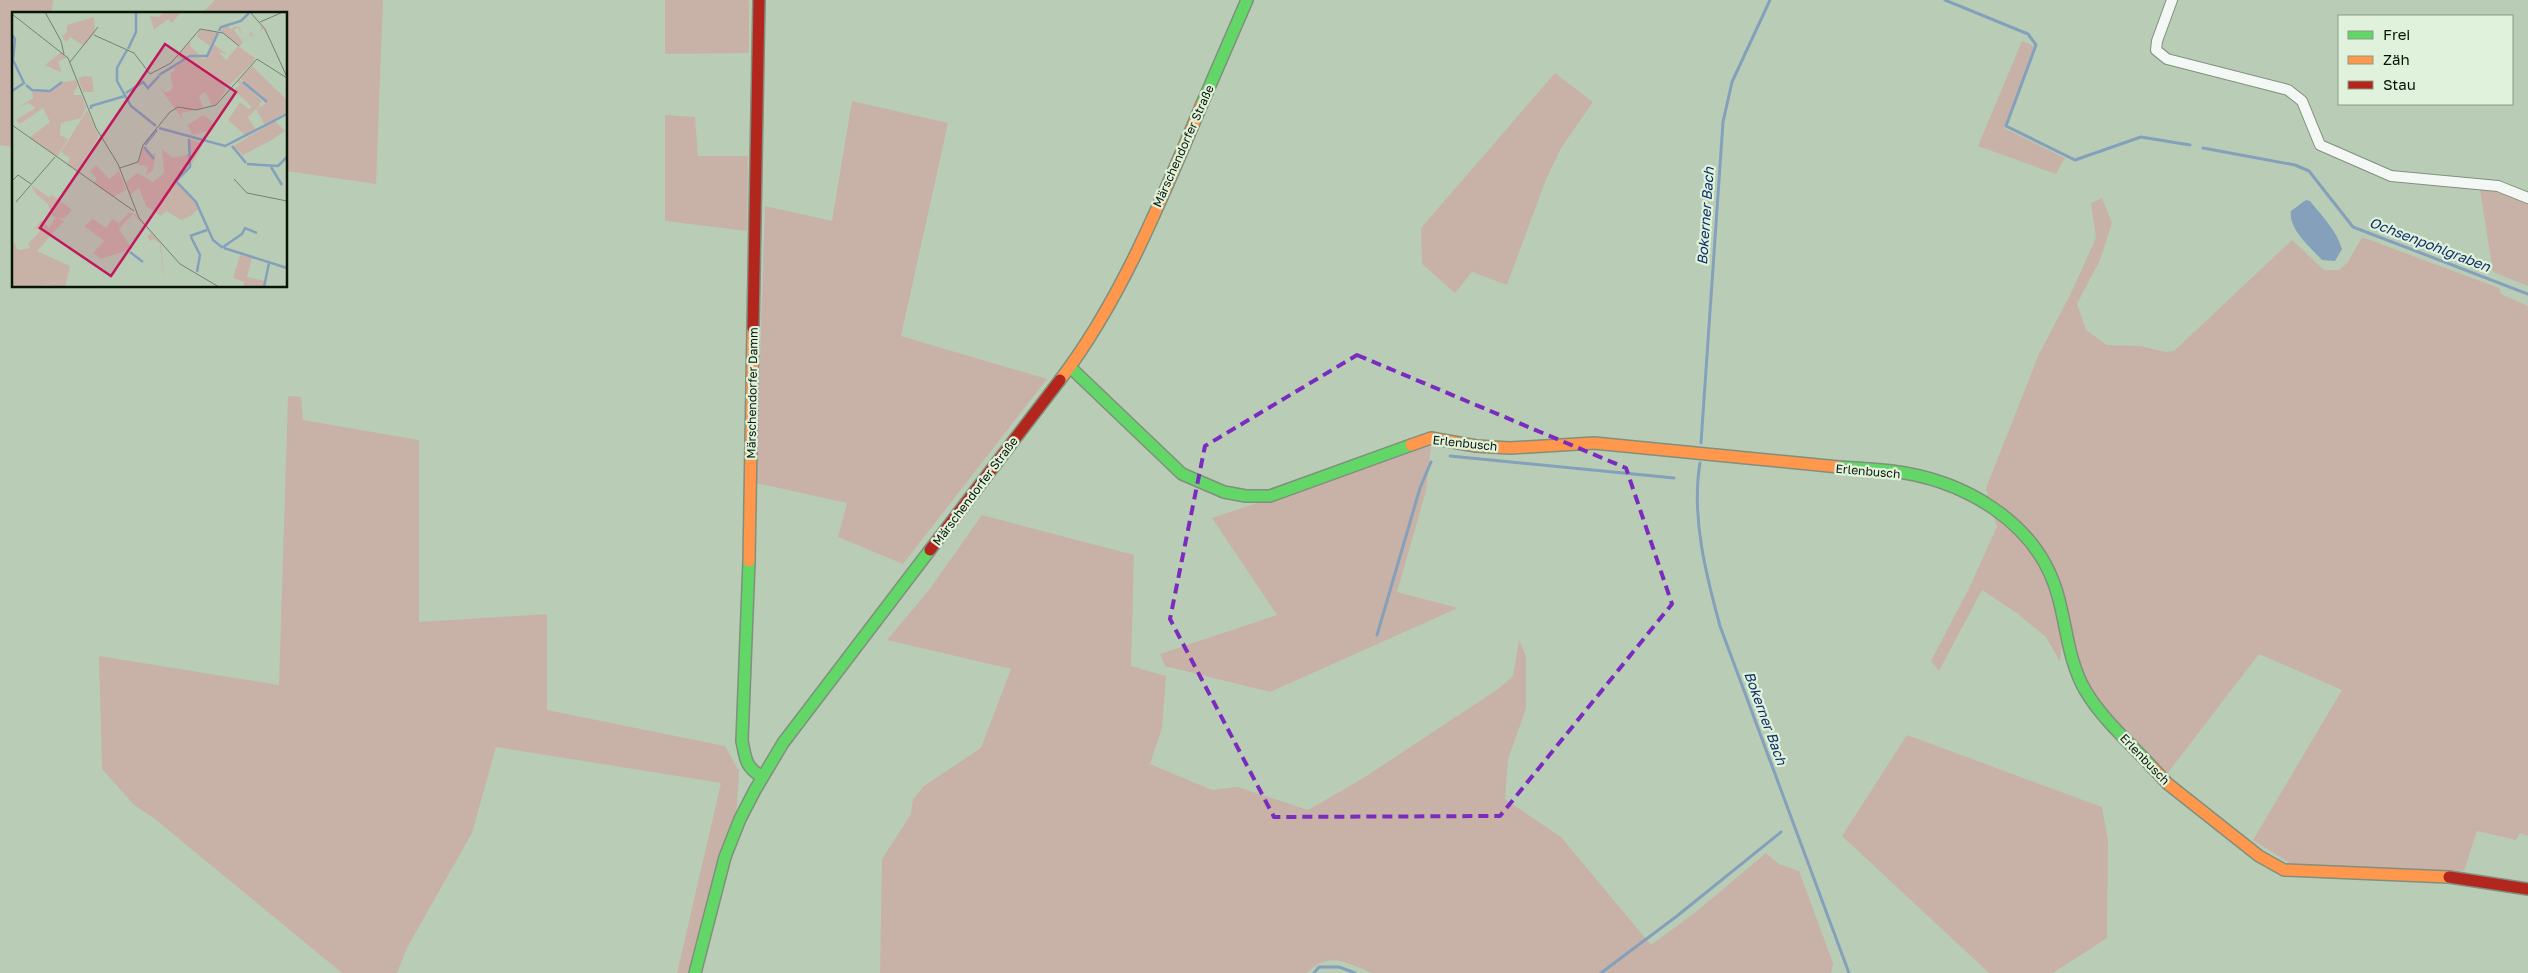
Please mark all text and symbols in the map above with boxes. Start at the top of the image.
inset map [12,12,288,288]
legend [2338,15,2513,105]
text: Frei [2383,25,2410,43]
text: Zäh [2383,50,2410,68]
text: Stau [2383,75,2416,93]
street label: Märschendorfer Straße [1149,82,1217,209]
water label: Bokerner Bach [1693,165,1717,266]
water label: Ochsenpohlgraben [2367,213,2494,275]
street label: Märschendorfer Damm [743,327,761,459]
street label: Erlenbusch [1432,432,1498,454]
street label: Märschendorfer Straße [929,434,1021,548]
street label: Erlenbusch [1835,461,1901,481]
water label: Bokerner Bach [1741,669,1791,768]
street label: Erlenbusch [2117,730,2173,788]

